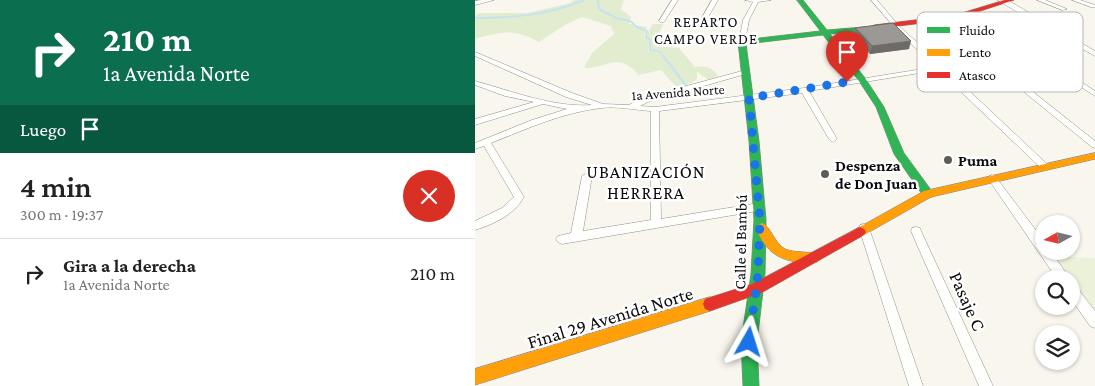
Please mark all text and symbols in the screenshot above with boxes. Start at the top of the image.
legend [917,12,1083,92]
district label: REPARTO CAMPO VERDE [654,14,758,47]
icon: right [20,20,85,85]
text: 210 m [103,20,192,59]
text: Fluido [959,22,995,38]
pin [826,31,868,82]
icon: arrive [833,38,861,66]
text: Lento [959,44,991,60]
text: 1a Avenida Norte [103,61,250,86]
text: Atasco [959,67,996,83]
street label: 1a Avenida Norte [631,81,725,103]
icon: arrive [76,115,104,143]
text: Luego [20,119,66,140]
place label: Puma [958,152,998,169]
marker: Puma [942,154,954,166]
place label: Despenza de Don Juan [835,157,917,192]
district label: UBANIZACIÓN HERRERA [586,162,706,203]
marker: Despenza de Don Juan [819,168,831,180]
text: 4 min [20,170,92,203]
button: close [403,170,455,222]
street label: Calle el Bambú [731,194,750,290]
text: 300 m · 19:37 [20,206,103,223]
north arrow [1035,215,1080,260]
map controls [1035,215,1080,370]
text: Gira a la derecha [63,255,196,276]
icon: right [20,260,48,288]
text: 210 m [410,263,455,284]
street label: Pasaje C [944,269,990,334]
button: search [1035,270,1080,315]
text: 1a Avenida Norte [63,276,170,293]
street label: Final 29 Avenida Norte [525,282,695,353]
position arrow [722,315,774,367]
button: layers [1035,325,1080,370]

